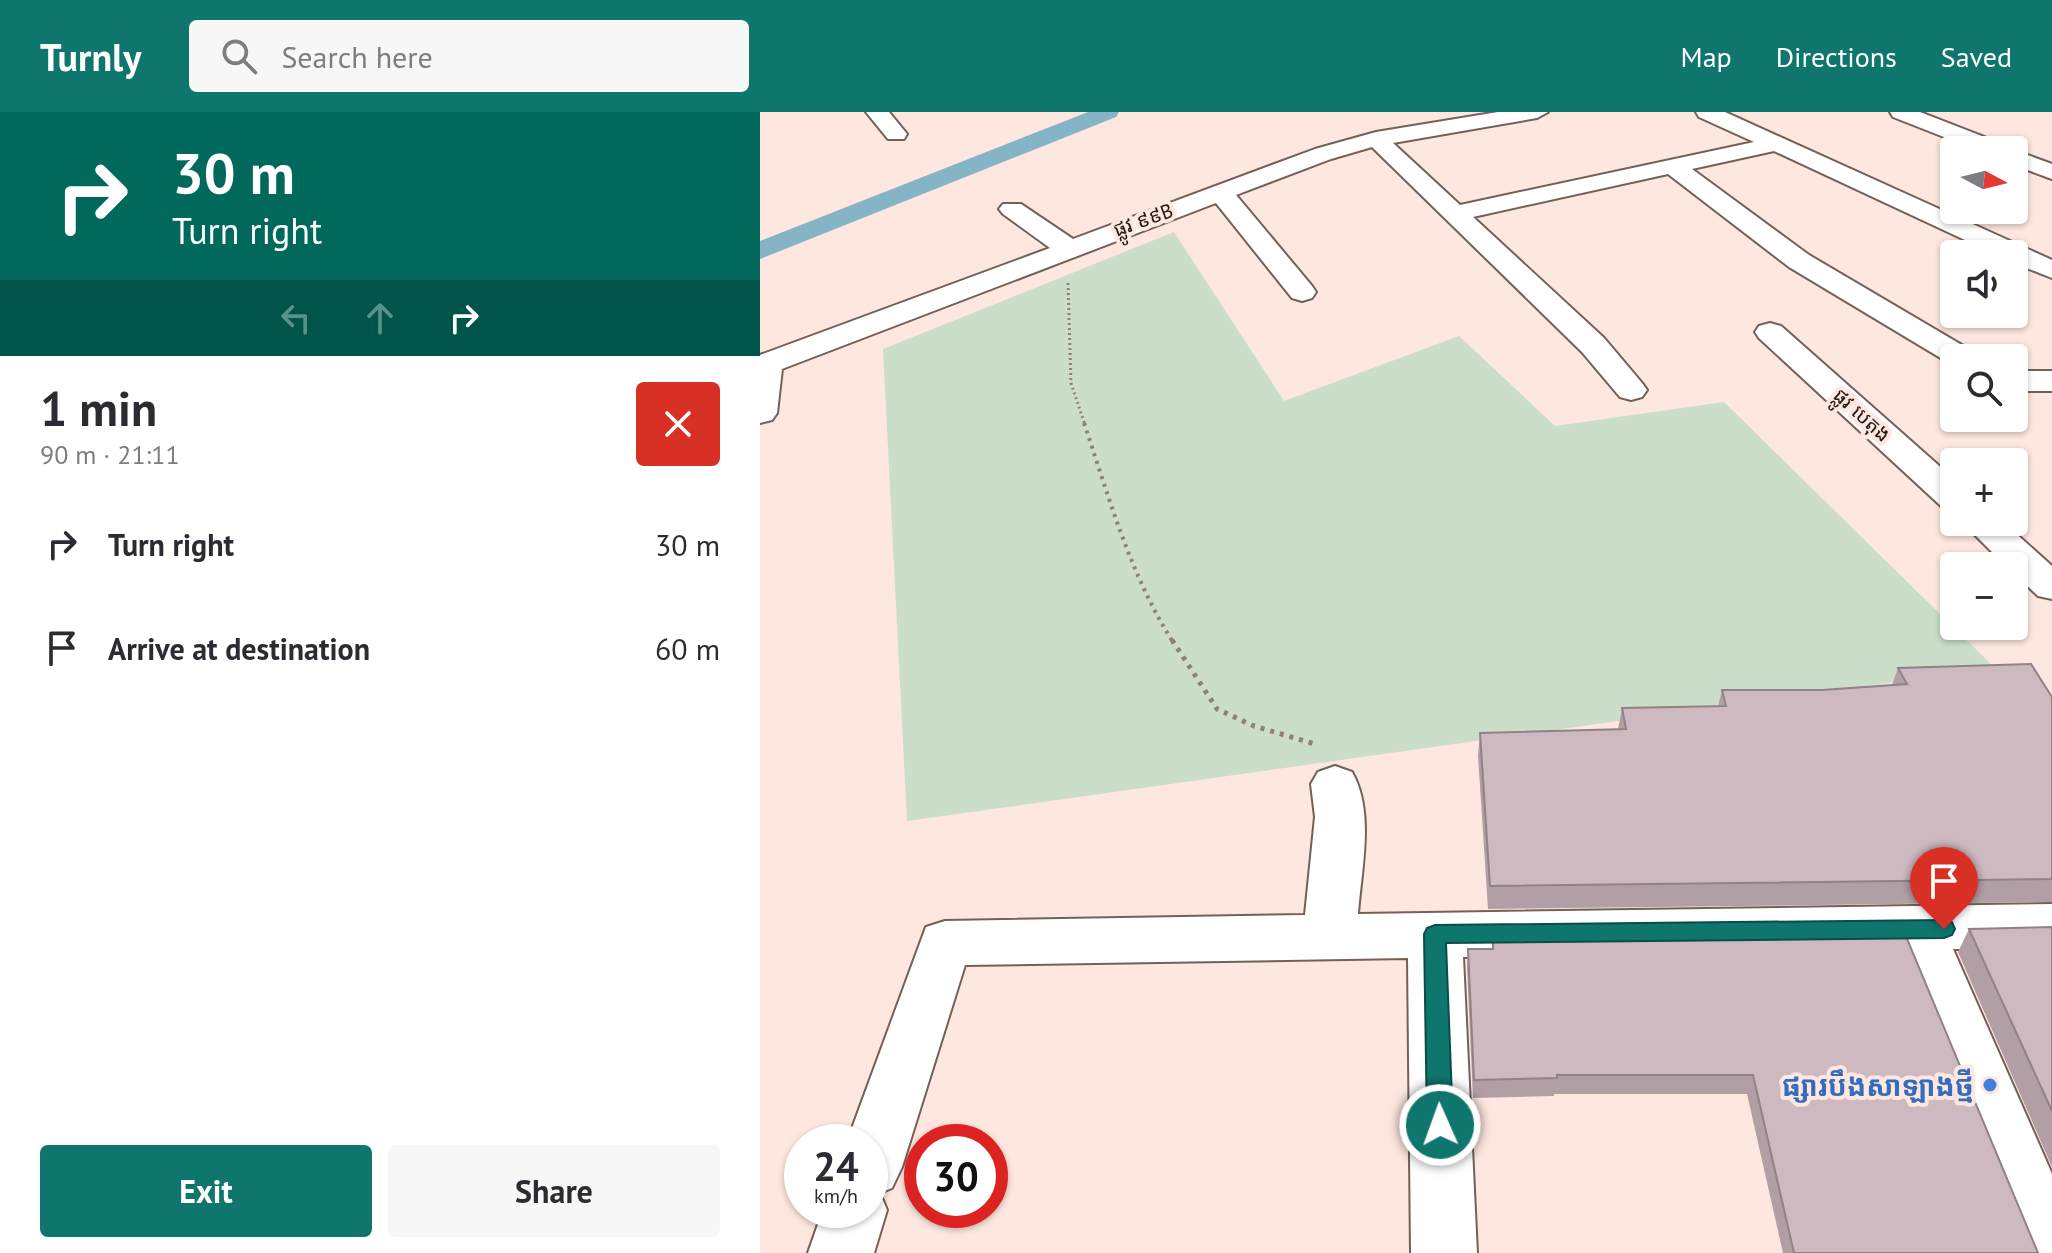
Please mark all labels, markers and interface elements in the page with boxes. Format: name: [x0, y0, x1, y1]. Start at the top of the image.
search box: [189, 20, 749, 92]
text: Turnly: [40, 32, 141, 81]
icon: search: [217, 34, 261, 78]
text: Search here: [281, 37, 433, 76]
text: Map: [1681, 38, 1732, 75]
text: Directions: [1776, 38, 1897, 75]
text: Saved: [1941, 38, 2012, 75]
north arrow: [1940, 136, 2028, 224]
map controls: [1940, 136, 2028, 640]
text: 30 m: [172, 137, 295, 209]
icon: right: [40, 144, 144, 248]
street label: ផ្លូវ ៩៩B: [1110, 197, 1178, 248]
text: Turn right: [172, 207, 322, 254]
button: sound: [1940, 240, 2028, 328]
icon: left: [274, 296, 318, 340]
icon: ahead: [358, 296, 402, 340]
icon: right: [442, 296, 486, 340]
button: search: [1940, 344, 2028, 432]
text: 1 min: [40, 377, 157, 439]
button: close: [636, 382, 720, 466]
street label: ផ្លូវ បេតុង: [1824, 382, 1896, 452]
text: 90 m · 21:11: [40, 438, 180, 471]
button: +: [1940, 448, 2028, 536]
icon: right: [40, 522, 84, 566]
text: Turn right: [108, 525, 234, 564]
text: 30 m: [655, 525, 720, 564]
button: −: [1940, 552, 2028, 640]
icon: arrive: [40, 626, 84, 670]
text: Arrive at destination: [108, 629, 370, 668]
text: 60 m: [655, 629, 720, 668]
pin: [1910, 847, 1978, 929]
icon: arrive: [1922, 859, 1966, 903]
place label: ផ្សារបឹងសាឡាងថ្មី: [1782, 1067, 1974, 1104]
marker: ផ្សារបឹងសាឡាងថ្មី: [1981, 1076, 1999, 1094]
position arrow: [1398, 1083, 1482, 1167]
speed limit sign: 30: [904, 1124, 1008, 1228]
text: 24: [813, 1140, 859, 1192]
button: Exit: [40, 1145, 372, 1237]
button: Share: [388, 1145, 720, 1237]
text: km/h: [814, 1183, 858, 1209]

